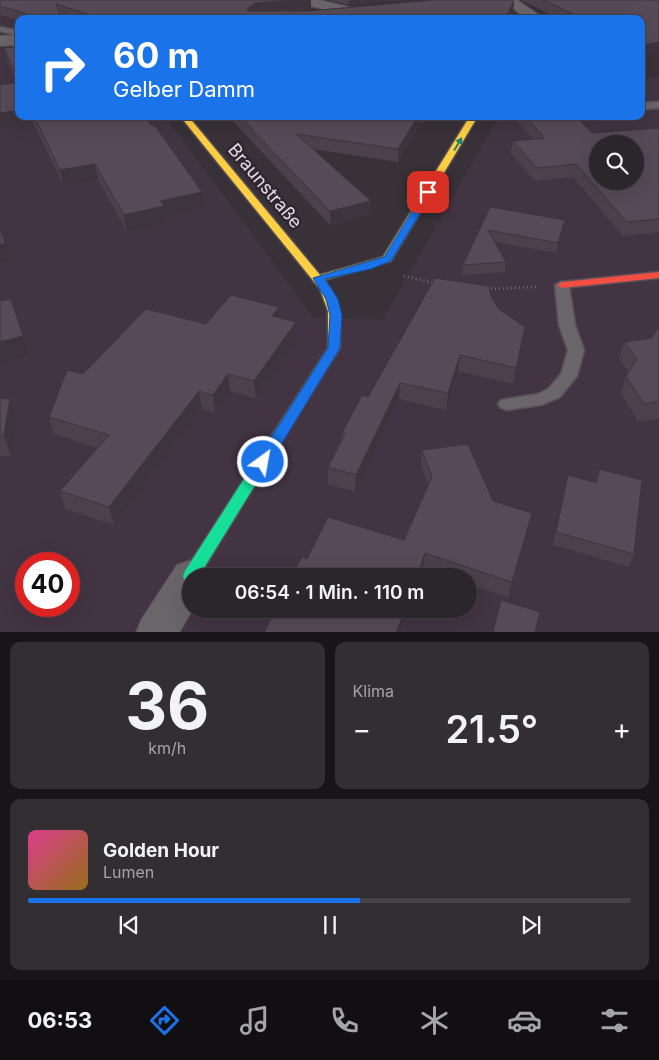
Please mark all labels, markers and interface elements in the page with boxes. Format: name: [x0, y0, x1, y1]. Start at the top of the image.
text: 60 m: [113, 34, 200, 76]
icon: right: [30, 35, 95, 100]
text: Gelber Damm: [113, 76, 255, 102]
map controls: [589, 135, 644, 190]
button: search: [589, 135, 644, 190]
one-way arrow: [453, 137, 462, 150]
street label: Braunstraße: [224, 139, 307, 232]
pin: [407, 171, 449, 213]
icon: arrive: [414, 178, 442, 206]
position arrow: [236, 435, 288, 487]
speed limit sign: 40: [15, 552, 80, 617]
text: 06:54 · 1 Min. · 110 m: [235, 581, 424, 604]
text: 36: [125, 666, 209, 745]
text: Klima: [353, 681, 394, 701]
text: 21.5°: [445, 706, 538, 752]
text: −: [353, 712, 371, 746]
text: +: [612, 712, 631, 746]
text: km/h: [148, 738, 186, 758]
text: Golden Hour: [103, 839, 219, 862]
text: Lumen: [103, 862, 154, 882]
icon: previous: [115, 911, 143, 939]
icon: pause: [316, 911, 344, 939]
icon: next: [517, 911, 545, 939]
icon: directions: [147, 1003, 182, 1038]
icon: music: [237, 1003, 272, 1038]
icon: phone: [327, 1003, 362, 1038]
icon: climate: [417, 1003, 452, 1038]
icon: car: [507, 1003, 542, 1038]
icon: filters: [597, 1003, 632, 1038]
text: 06:53: [27, 1007, 92, 1033]

